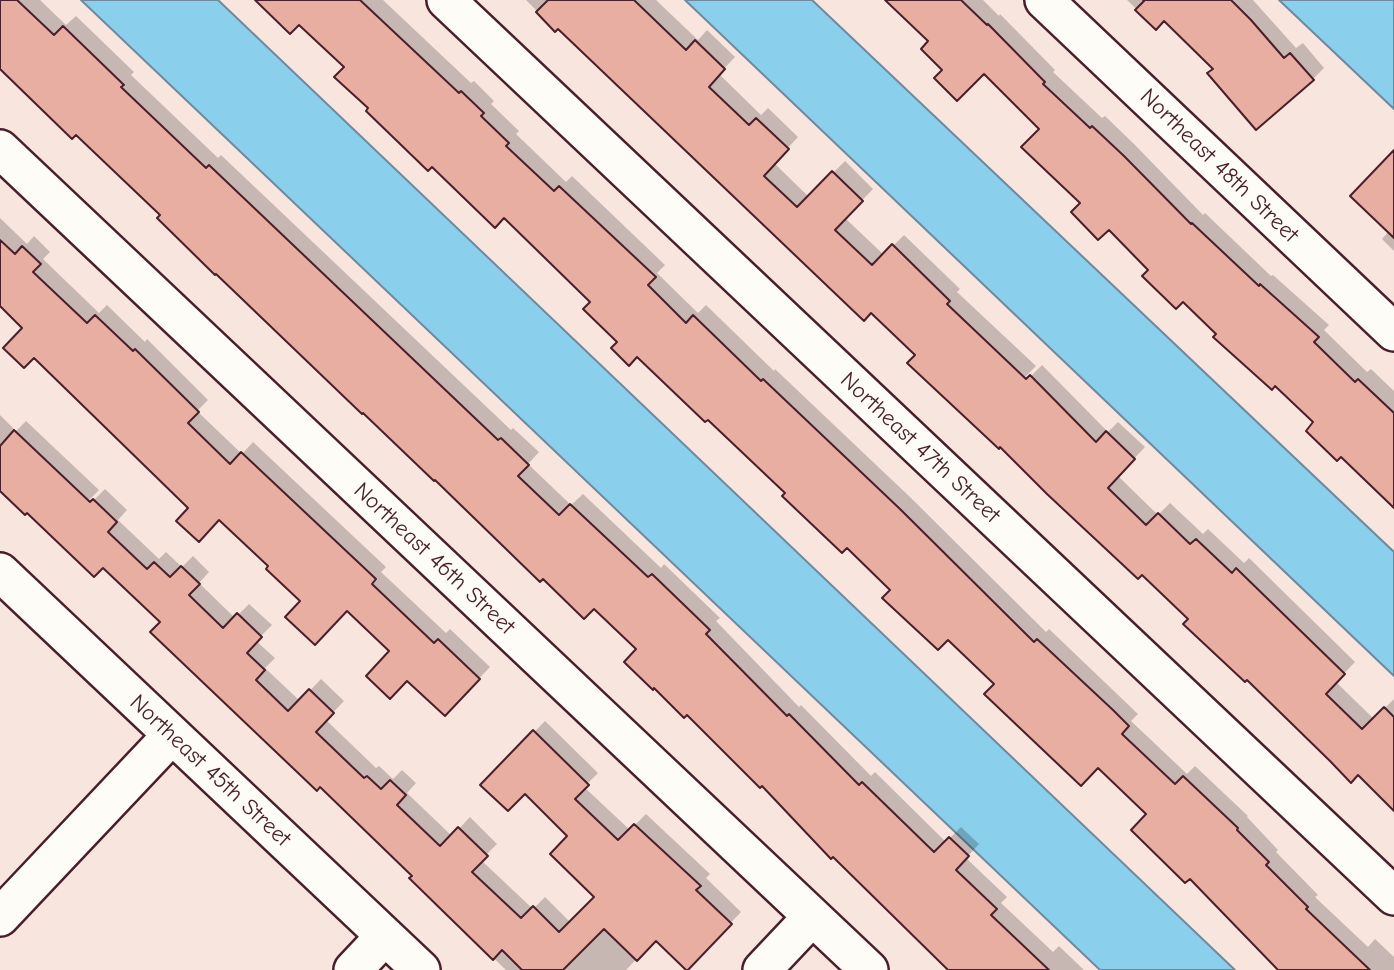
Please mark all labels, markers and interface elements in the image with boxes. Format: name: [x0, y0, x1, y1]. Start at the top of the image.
street label: Northeast 48th Street: [1134, 83, 1304, 249]
street label: Northeast 47th Street: [834, 367, 1006, 529]
street label: Northeast 46th Street: [348, 477, 520, 641]
street label: Northeast 45th Street: [124, 689, 296, 853]

